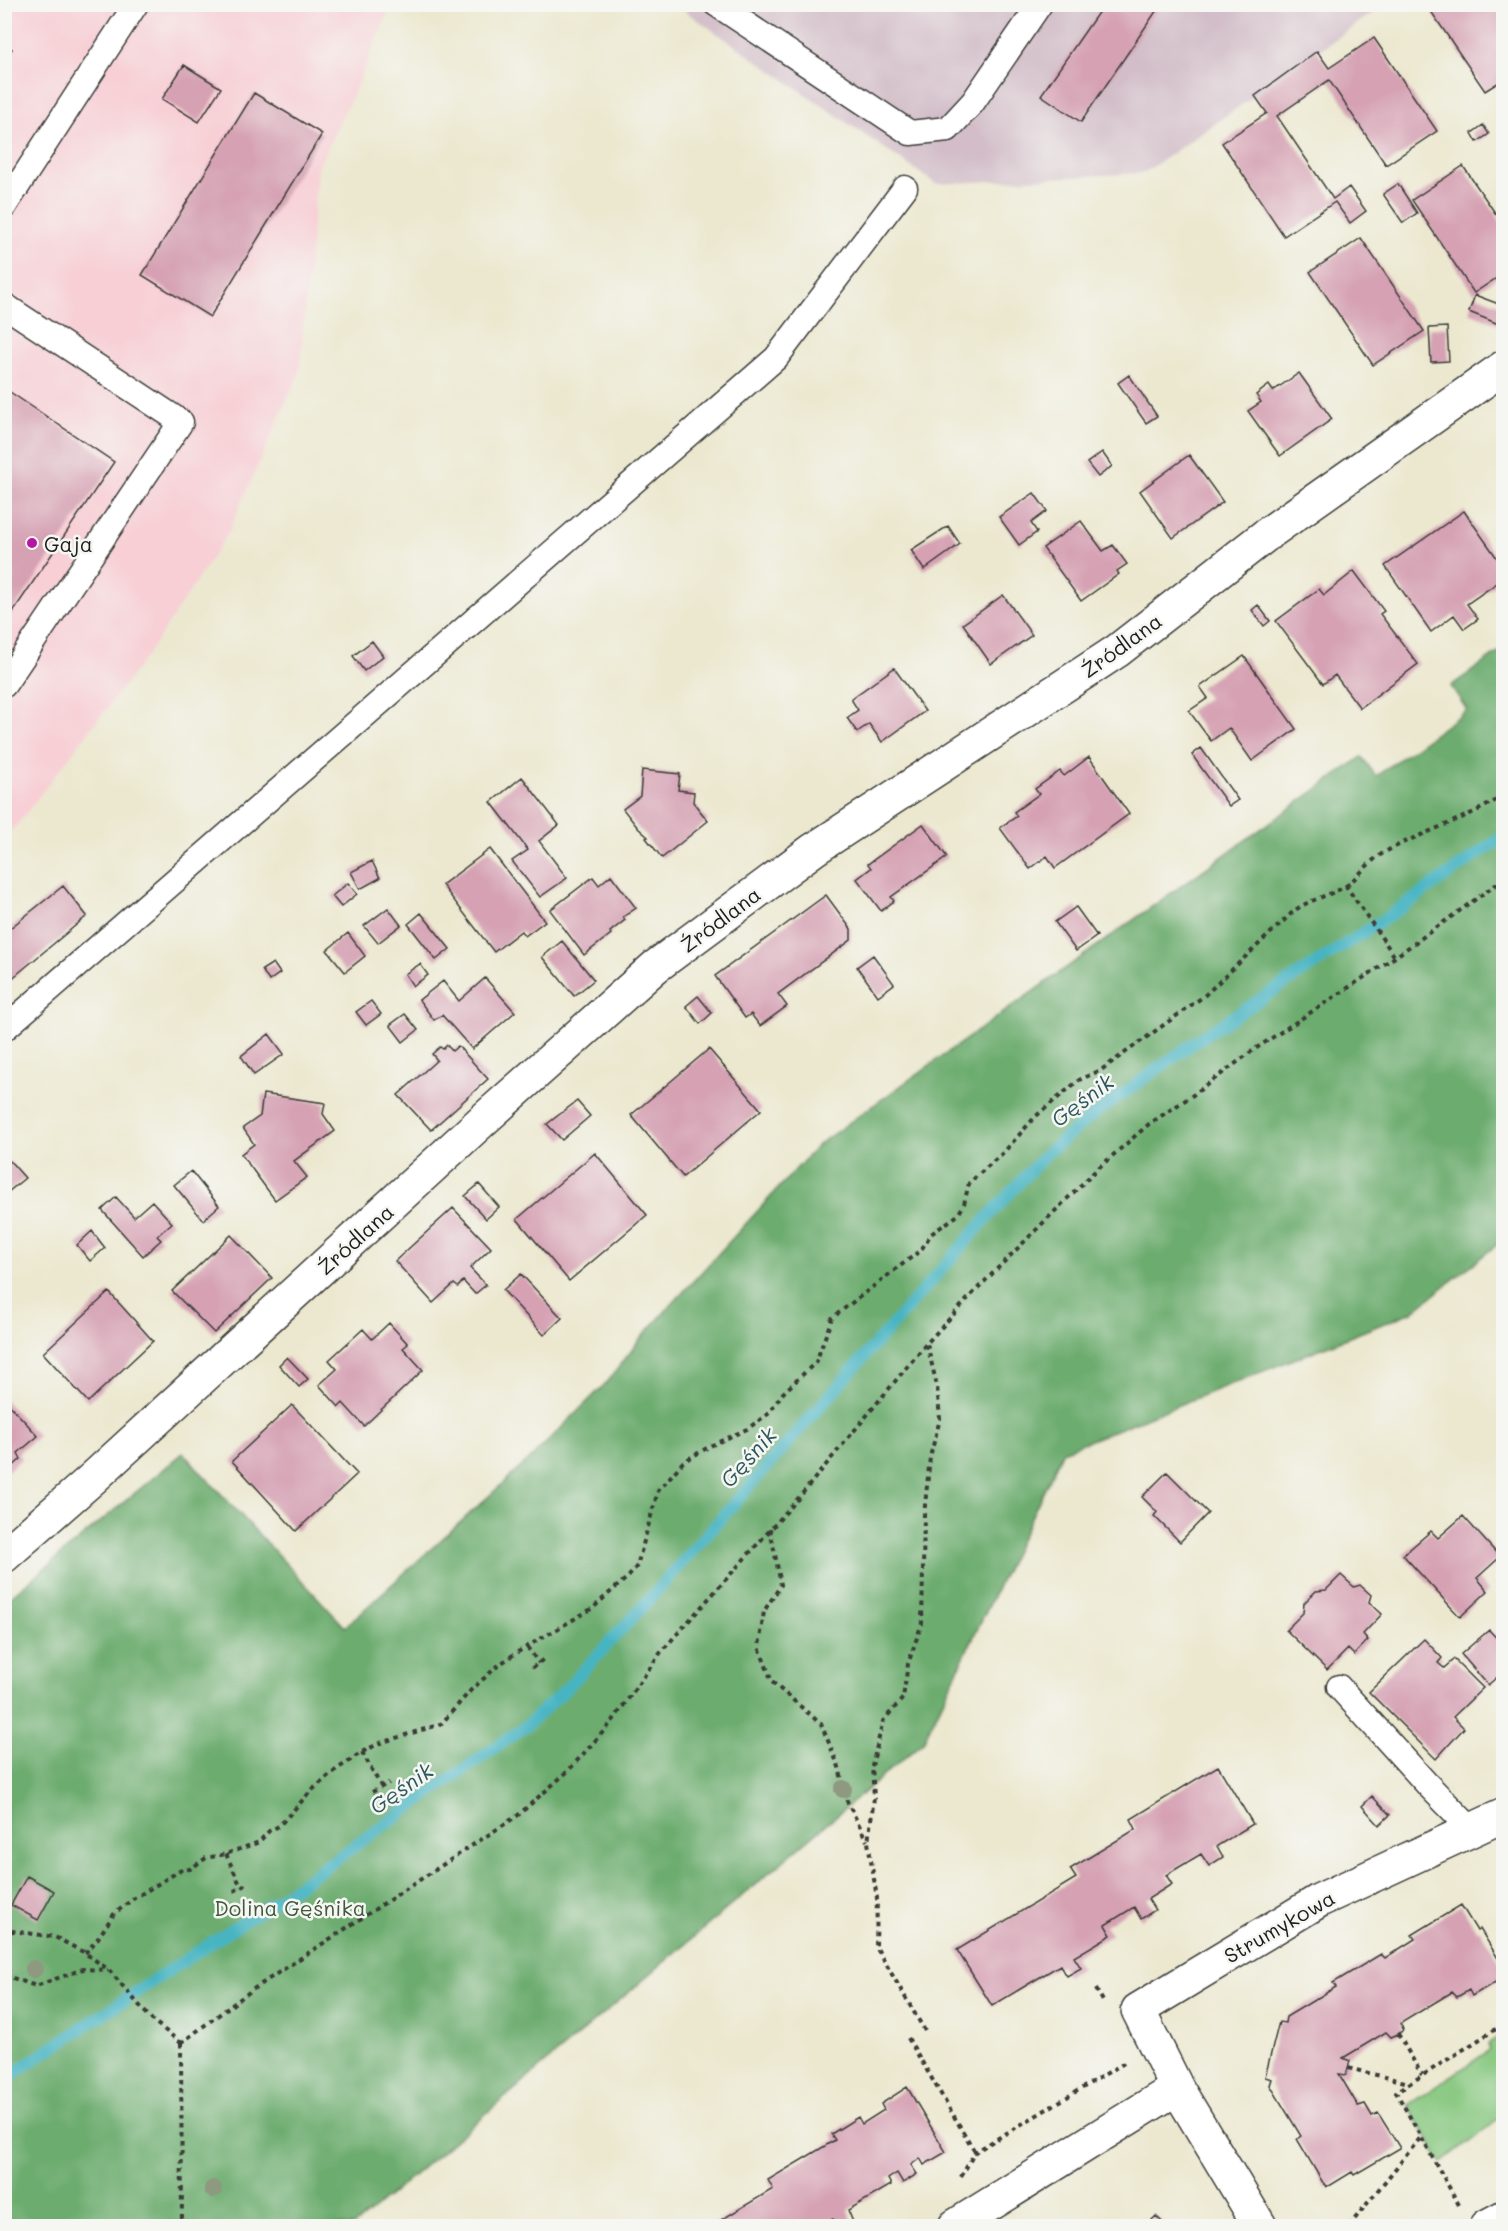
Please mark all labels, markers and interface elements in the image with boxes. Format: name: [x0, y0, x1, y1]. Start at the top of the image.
place label: Gaja: [44, 530, 93, 557]
marker: Gaja: [25, 536, 39, 550]
street label: Źródlana: [1075, 607, 1167, 683]
street label: Źródlana: [675, 880, 765, 958]
water label: Gęśnik: [1045, 1066, 1120, 1133]
street label: Źródlana: [311, 1198, 399, 1280]
water label: Gęśnik: [713, 1420, 784, 1493]
water label: Gęśnik: [363, 1755, 440, 1820]
street label: Strumykowa: [1219, 1883, 1339, 1969]
park label: Dolina Gęśnika: [214, 1894, 366, 1921]

